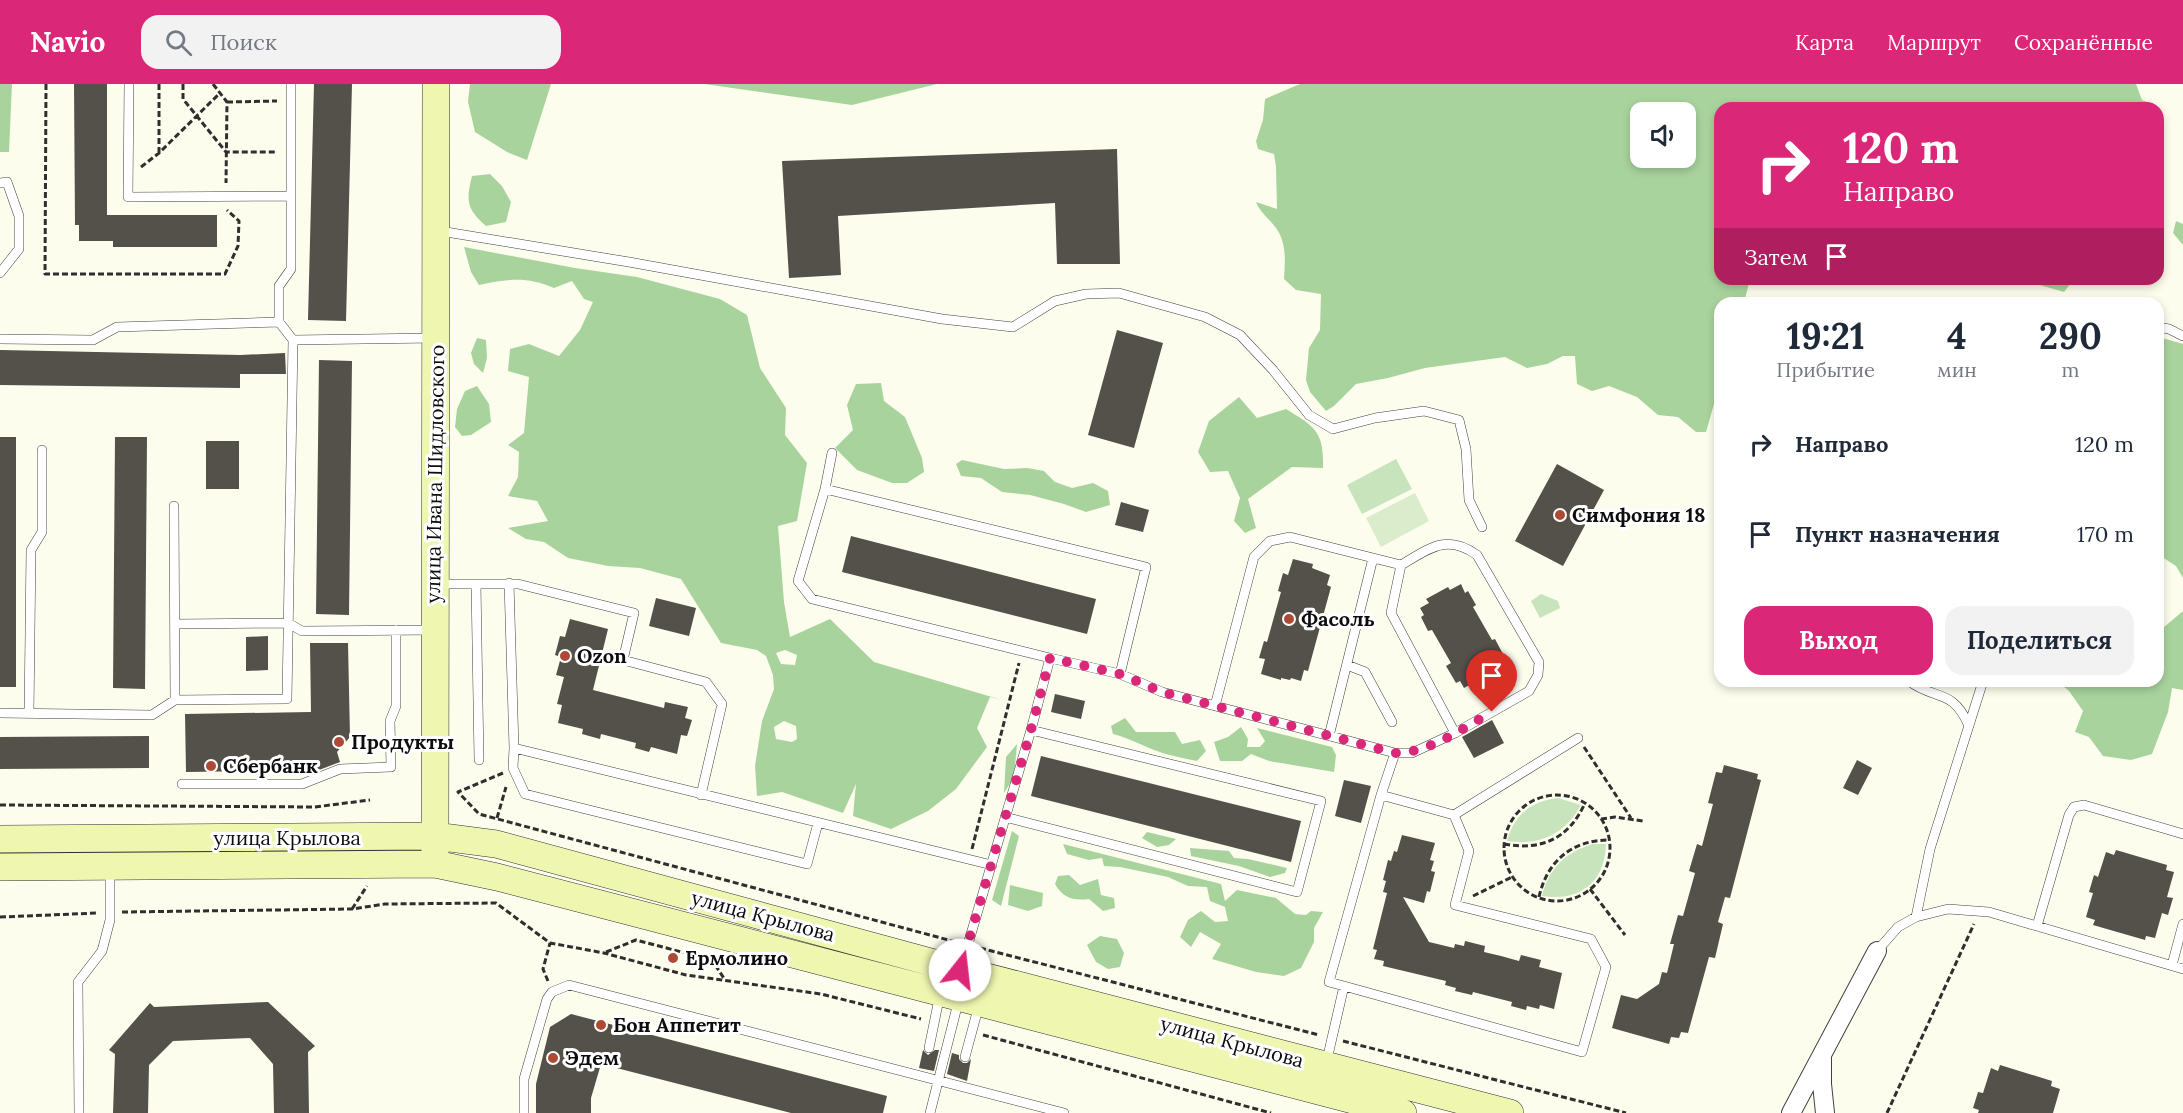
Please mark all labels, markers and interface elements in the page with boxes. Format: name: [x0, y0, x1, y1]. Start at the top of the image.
search box: [141, 15, 561, 69]
text: Navio: [30, 24, 105, 60]
icon: search: [162, 26, 195, 59]
text: Поиск: [210, 28, 277, 56]
text: Карта: [1795, 29, 1854, 56]
text: Маршрут: [1887, 29, 1981, 56]
text: Сохранённые: [2014, 29, 2153, 56]
map controls: [1630, 102, 1696, 168]
button: sound: [1630, 102, 1696, 168]
text: 120 m: [1843, 121, 1959, 175]
icon: right: [1744, 126, 1822, 204]
text: Направо: [1843, 174, 1954, 208]
icon: arrive: [1820, 240, 1853, 273]
text: Затем: [1744, 243, 1808, 271]
text: 19:21: [1786, 313, 1865, 359]
text: 4: [1947, 313, 1967, 359]
text: 290: [2039, 313, 2102, 359]
street label: улица Ивана Шидловского: [420, 344, 449, 604]
text: Прибытие: [1776, 357, 1875, 382]
text: мин: [1937, 357, 1977, 382]
text: m: [2061, 357, 2079, 382]
icon: right: [1744, 428, 1777, 461]
text: Направо: [1795, 430, 1889, 458]
text: 120 m: [2075, 430, 2134, 458]
place label: Симфония 18: [1572, 502, 1705, 527]
marker: Симфония 18: [1553, 508, 1567, 522]
icon: arrive: [1744, 518, 1777, 551]
text: Пункт назначения: [1795, 520, 2000, 548]
text: 170 m: [2077, 520, 2134, 548]
place label: Фасоль: [1301, 606, 1375, 631]
button: Выход: [1744, 606, 1933, 675]
button: Поделиться: [1945, 606, 2134, 675]
marker: Фасоль: [1282, 612, 1296, 626]
place label: Ozon: [577, 643, 627, 668]
marker: Ozon: [558, 649, 572, 663]
pin: [1466, 650, 1517, 712]
icon: arrive: [1475, 659, 1508, 692]
place label: Продукты: [351, 729, 454, 754]
marker: Продукты: [332, 735, 346, 749]
place label: Сбербанк: [223, 753, 318, 778]
marker: Сбербанк: [204, 759, 218, 773]
street label: улица Крылова: [213, 825, 361, 850]
street label: улица Крылова: [689, 884, 838, 947]
position arrow: [928, 938, 992, 1002]
place label: Ермолино: [685, 945, 788, 970]
marker: Ермолино: [666, 951, 680, 965]
street label: улица Крылова: [1158, 1010, 1307, 1073]
place label: Бон Аппетит: [613, 1012, 741, 1037]
marker: Бон Аппетит: [594, 1018, 608, 1032]
place label: Эдем: [565, 1045, 619, 1070]
marker: Эдем: [546, 1051, 560, 1065]

